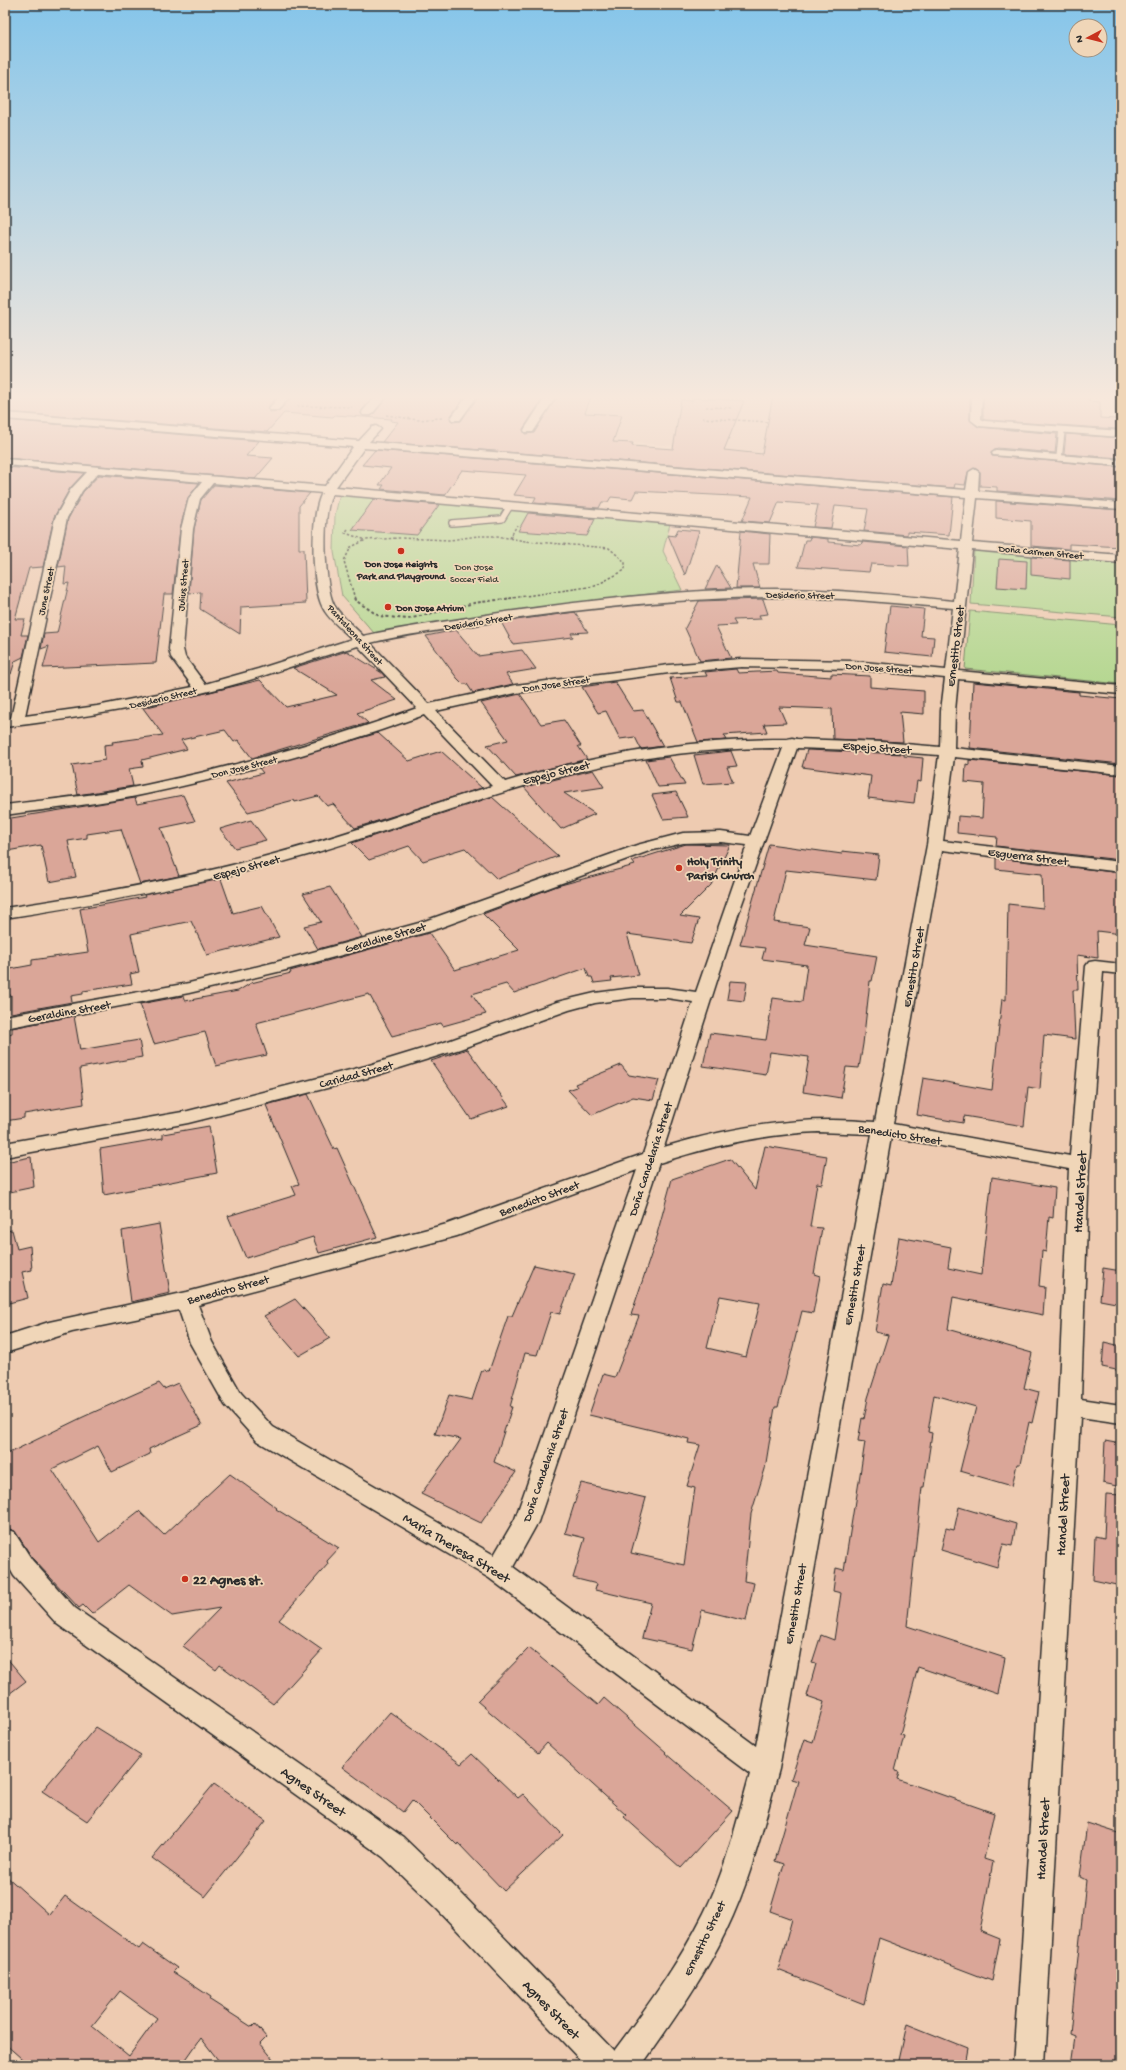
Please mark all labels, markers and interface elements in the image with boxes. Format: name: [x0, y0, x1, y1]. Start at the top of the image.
north arrow: [1068, 18, 1108, 58]
text: N: [1074, 35, 1086, 43]
street label: Doña Carmen Street: [997, 543, 1085, 563]
marker: Don Jose Heights Park and Playground: [396, 546, 406, 556]
street label: Julius Street: [176, 558, 192, 611]
place label: Don Jose Heights Park and Playground: [356, 559, 446, 583]
park label: Don Jose Soccer Field: [450, 562, 499, 586]
street label: June Street: [36, 565, 58, 617]
street label: Desiderio Street: [765, 589, 835, 603]
street label: Pantaleona Street: [324, 602, 385, 669]
marker: Don Jose Atrium: [383, 602, 393, 612]
place label: Don Jose Atrium: [395, 603, 465, 615]
street label: Ernestito Street: [945, 604, 969, 688]
street label: Desiderio Street: [443, 612, 514, 634]
street label: Don Jose Street: [844, 661, 914, 677]
street label: Don Jose Street: [521, 674, 591, 696]
street label: Desiderio Street: [128, 685, 199, 713]
street label: Espejo Street: [842, 740, 913, 758]
street label: Don Jose Street: [209, 754, 279, 782]
street label: Espejo Street: [522, 759, 593, 789]
street label: Esguerra Street: [987, 846, 1070, 870]
street label: Espejo Street: [212, 853, 282, 885]
place label: Holy Trinity Parish Church: [686, 856, 755, 884]
marker: Holy Trinity Parish Church: [674, 863, 684, 873]
street label: Geraldine Street: [343, 920, 429, 957]
street label: Ernestito Street: [901, 925, 929, 1009]
street label: Geraldine Street: [27, 999, 113, 1027]
street label: Caridad Street: [318, 1059, 396, 1092]
street label: Doña Candelaria Street: [627, 1100, 677, 1219]
street label: Benedicto Street: [856, 1122, 943, 1150]
street label: Handel Street: [1071, 1150, 1092, 1233]
street label: Benedicto Street: [497, 1179, 583, 1221]
street label: Ernestito Street: [842, 1243, 870, 1327]
street label: Benedicto Street: [185, 1273, 272, 1309]
street label: Doña Candelaria Street: [521, 1406, 573, 1525]
street label: Handel Street: [1054, 1473, 1075, 1556]
street label: Maria Theresa Street: [399, 1510, 514, 1589]
street label: Ernestito Street: [783, 1562, 811, 1646]
place label: 22 Agnes st.: [193, 1573, 264, 1590]
marker: 22 Agnes st.: [180, 1574, 190, 1584]
street label: Agnes Street: [277, 1764, 350, 1823]
street label: Handel Street: [1034, 1797, 1055, 1880]
street label: Ernestito Street: [682, 1898, 730, 1979]
street label: Agnes Street: [518, 1978, 584, 2045]

